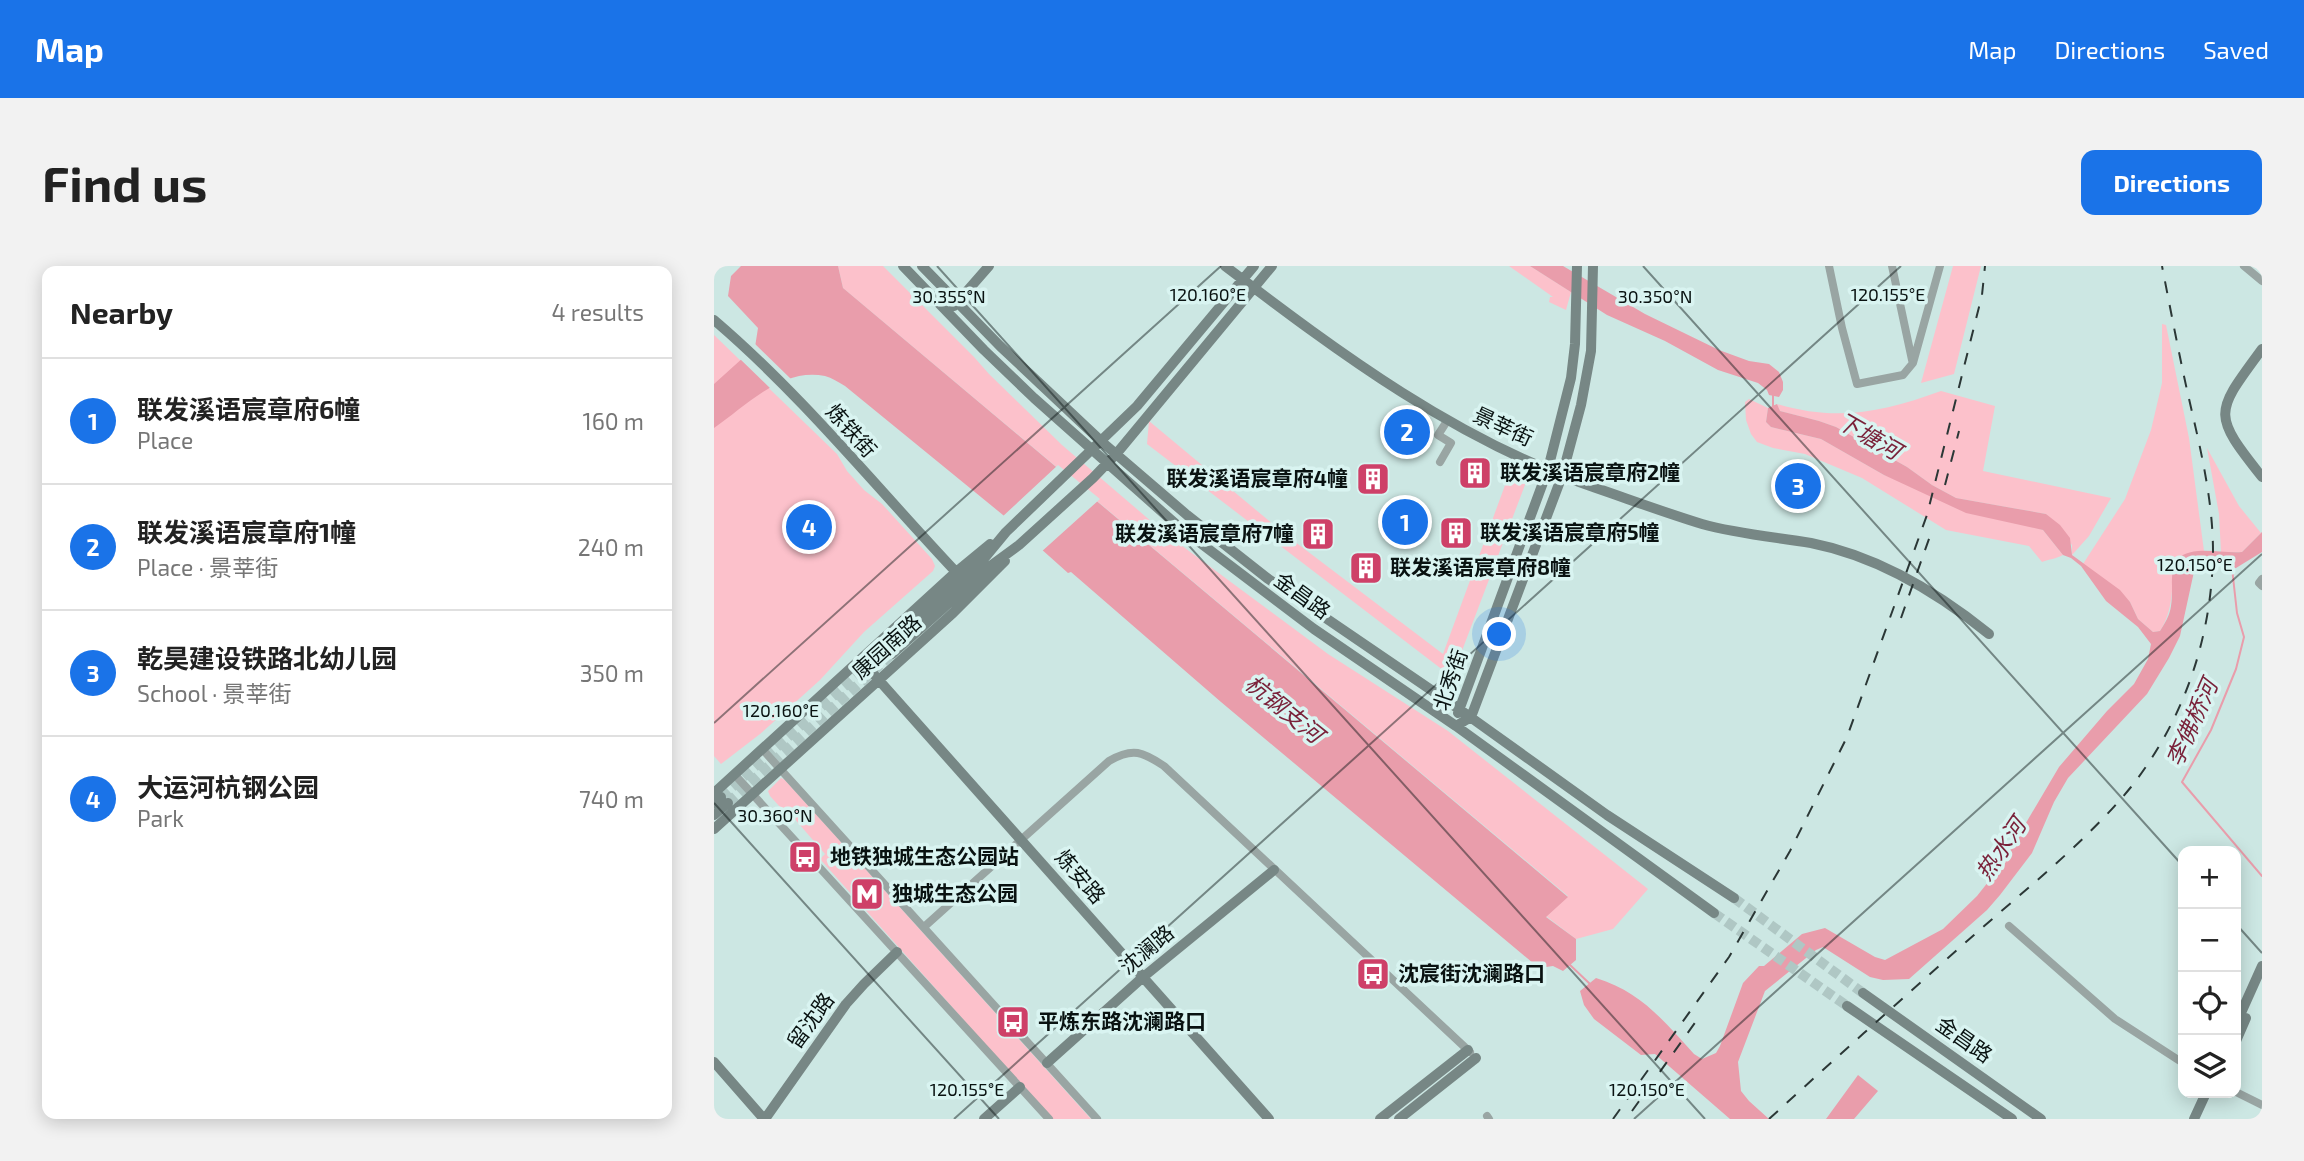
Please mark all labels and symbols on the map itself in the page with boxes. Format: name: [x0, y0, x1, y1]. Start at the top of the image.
text: 120.160°E: [1170, 283, 1246, 305]
text: 120.155°E: [1851, 283, 1925, 305]
text: 30.355°N: [912, 285, 986, 307]
text: 30.350°N: [1618, 285, 1692, 307]
street label: 炼铁街: [822, 398, 882, 462]
street label: 景莘街: [1470, 401, 1537, 450]
pin: 2: [1384, 406, 1430, 458]
water label: 下塘河: [1833, 406, 1910, 467]
building icon: 联发溪语宸章府2幢: [1456, 454, 1494, 492]
place label: 联发溪语宸章府2幢: [1500, 459, 1680, 484]
building icon: 联发溪语宸章府4幢: [1354, 460, 1392, 498]
pin: 3: [1775, 460, 1821, 512]
place label: 联发溪语宸章府4幢: [1167, 465, 1348, 490]
pin: 1: [1382, 496, 1428, 548]
pin: 4: [786, 501, 832, 553]
building icon: 联发溪语宸章府5幢: [1437, 514, 1475, 552]
building icon: 联发溪语宸章府7幢: [1299, 515, 1337, 553]
place label: 联发溪语宸章府5幢: [1480, 519, 1660, 544]
place label: 联发溪语宸章府7幢: [1115, 520, 1294, 545]
building icon: 联发溪语宸章府8幢: [1347, 549, 1385, 587]
text: 120.150°E: [2157, 553, 2233, 575]
place label: 联发溪语宸章府8幢: [1390, 554, 1571, 579]
street label: 金昌路: [1270, 566, 1336, 623]
street label: 康园南路: [846, 608, 926, 683]
your location: [1482, 617, 1516, 651]
street label: 北秀街: [1428, 646, 1472, 713]
water label: 杭钢支河: [1240, 668, 1332, 751]
water label: 李佛桥河: [2160, 671, 2224, 770]
text: 120.160°E: [743, 699, 819, 721]
text: 30.360°N: [737, 804, 813, 826]
water label: 热水河: [1969, 809, 2033, 885]
bus stop icon: 地铁独城生态公园站: [786, 838, 824, 876]
place label: 地铁独城生态公园站: [830, 843, 1019, 868]
street label: 炼安路: [1051, 844, 1111, 908]
metro station icon: 独城生态公园: [848, 875, 886, 913]
place label: 独城生态公园: [892, 880, 1018, 905]
street label: 沈澜路: [1114, 919, 1178, 979]
bus stop icon: 沈宸街沈澜路口: [1354, 955, 1392, 993]
place label: 沈宸街沈澜路口: [1398, 960, 1545, 985]
street label: 留沈路: [781, 987, 838, 1053]
bus stop icon: 平炼东路沈澜路口: [994, 1003, 1032, 1041]
place label: 平炼东路沈澜路口: [1038, 1008, 1206, 1033]
street label: 金昌路: [1932, 1010, 1998, 1067]
text: 120.155°E: [930, 1078, 1004, 1100]
text: 120.150°E: [1609, 1078, 1685, 1100]

